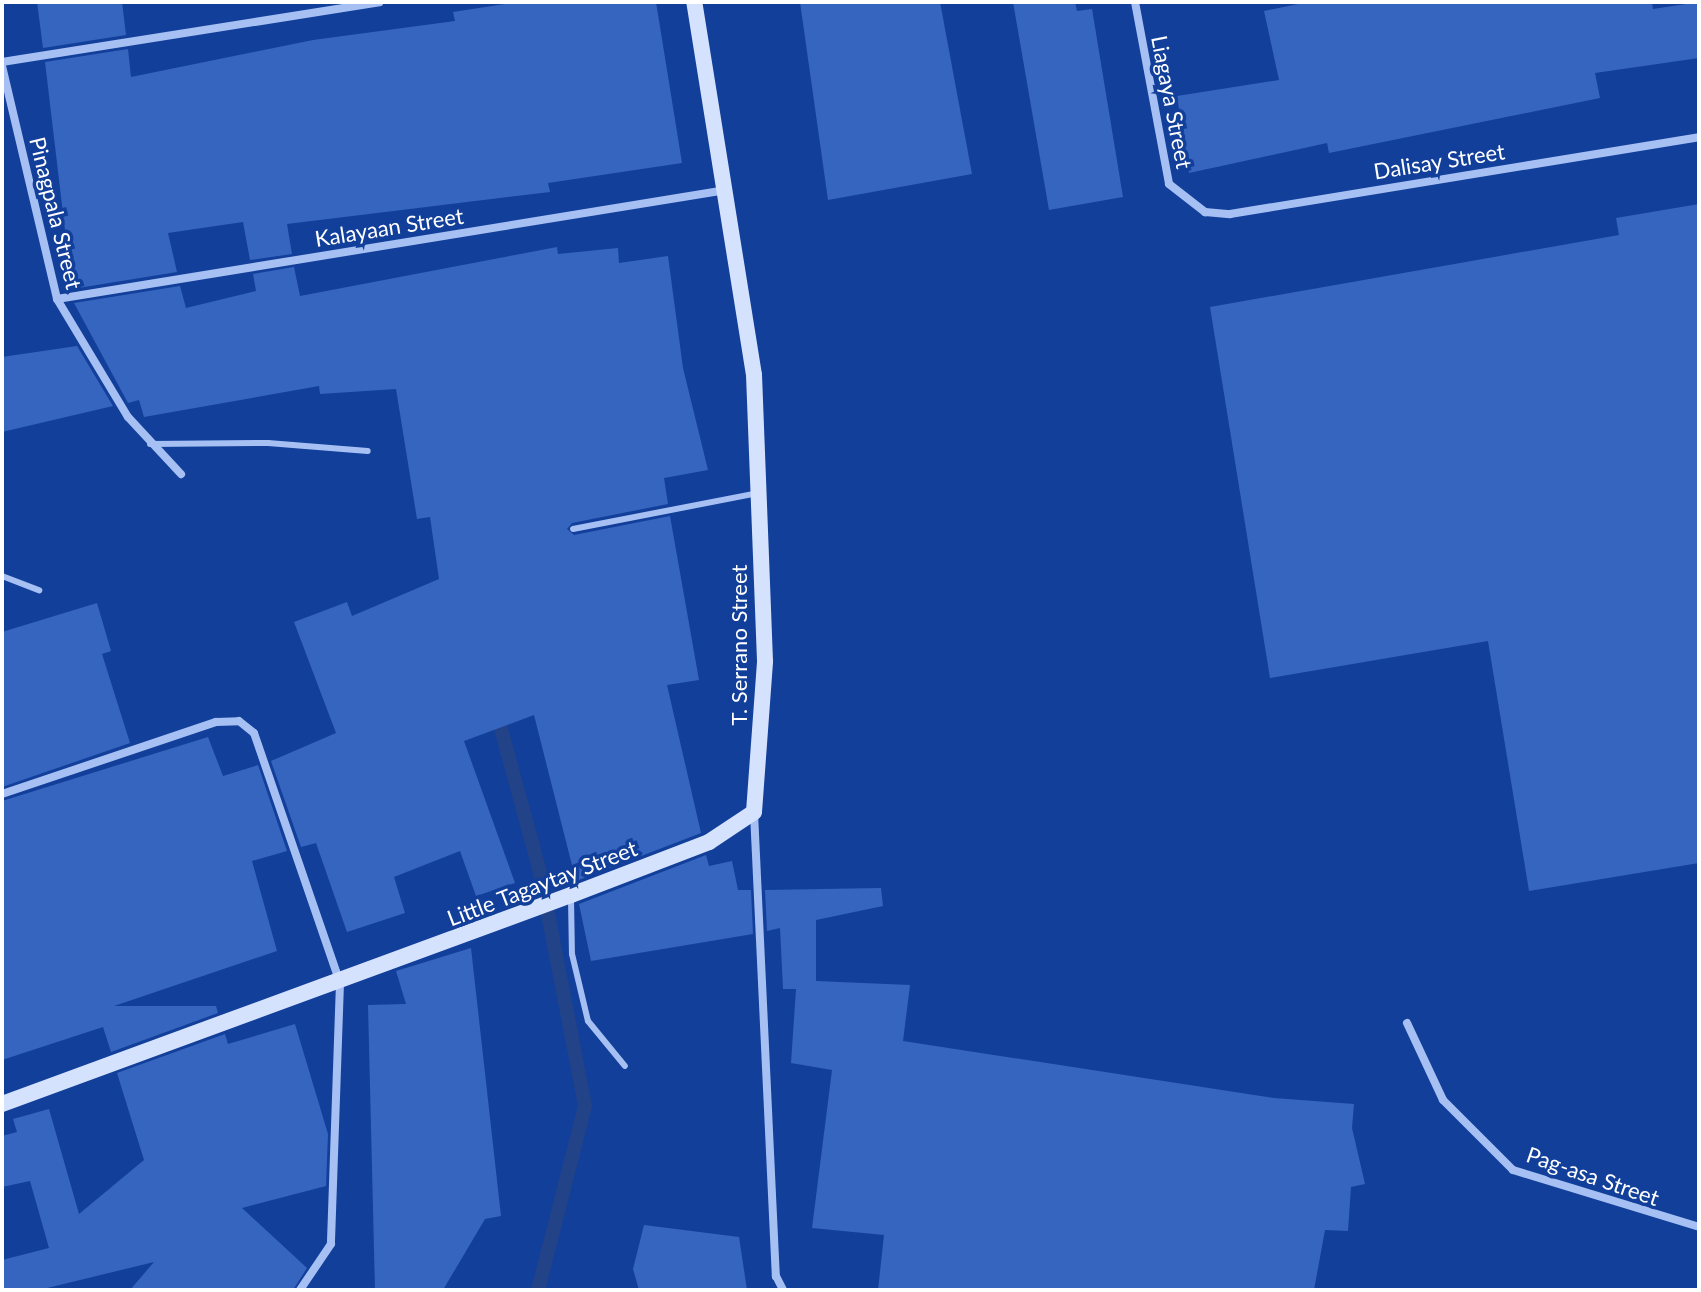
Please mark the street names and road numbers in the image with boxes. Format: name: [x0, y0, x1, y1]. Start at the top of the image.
street label: Liagaya Street: [1146, 33, 1198, 171]
street label: Pinagpala Street: [24, 134, 88, 292]
street label: Dalisay Street: [1371, 138, 1507, 184]
street label: Kalayaan Street: [313, 202, 465, 252]
street label: T. Serrano Street: [726, 565, 752, 725]
street label: Little Tagaytay Street: [443, 834, 641, 932]
street label: Pag-asa Street: [1523, 1141, 1663, 1211]

